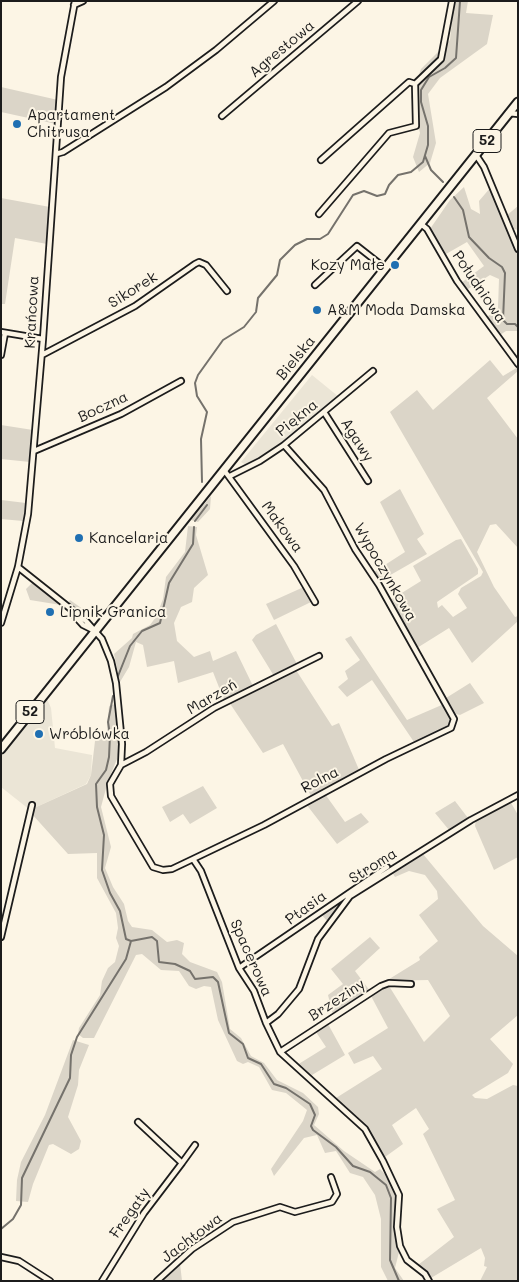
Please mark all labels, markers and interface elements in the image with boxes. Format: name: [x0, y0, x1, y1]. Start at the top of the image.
street label: Agrestowa: [246, 17, 318, 81]
place label: Apartament Chitrusa: [27, 106, 116, 141]
marker: Apartament Chitrusa: [11, 118, 23, 130]
road number: 52: [473, 130, 501, 152]
street label: Południowa: [448, 247, 510, 327]
place label: Kozy Małe: [311, 256, 385, 274]
marker: Kozy Małe: [389, 259, 401, 271]
street label: Sikorek: [105, 268, 161, 312]
street label: Krańcowa: [21, 275, 43, 349]
place label: A&M Moda Damska: [327, 301, 466, 319]
marker: A&M Moda Damska: [311, 304, 323, 316]
street label: Bielska: [273, 332, 319, 384]
street label: Boczna: [75, 388, 131, 426]
street label: Piękna: [272, 396, 322, 440]
street label: Agawy: [337, 415, 377, 465]
street label: Makowa: [257, 498, 307, 556]
street label: Wypoczynkowa: [350, 520, 420, 624]
place label: Kancelaria: [89, 529, 168, 547]
marker: Kancelaria: [73, 532, 85, 544]
place label: Lipnik Granica: [60, 603, 166, 621]
marker: Lipnik Granica: [44, 606, 56, 618]
street label: Marzeń: [184, 676, 240, 718]
road number: 52: [16, 700, 44, 724]
place label: Wróblówka: [49, 725, 130, 743]
marker: Wróblówka: [33, 728, 45, 740]
street label: Rolna: [298, 763, 342, 797]
street label: Stroma: [346, 844, 400, 888]
street label: Ptasia: [282, 887, 330, 929]
street label: Spacerowa: [226, 917, 276, 999]
street label: Brzeziny: [305, 975, 369, 1025]
street label: Fregaty: [106, 1184, 154, 1242]
street label: Jachtowa: [158, 1209, 226, 1267]

